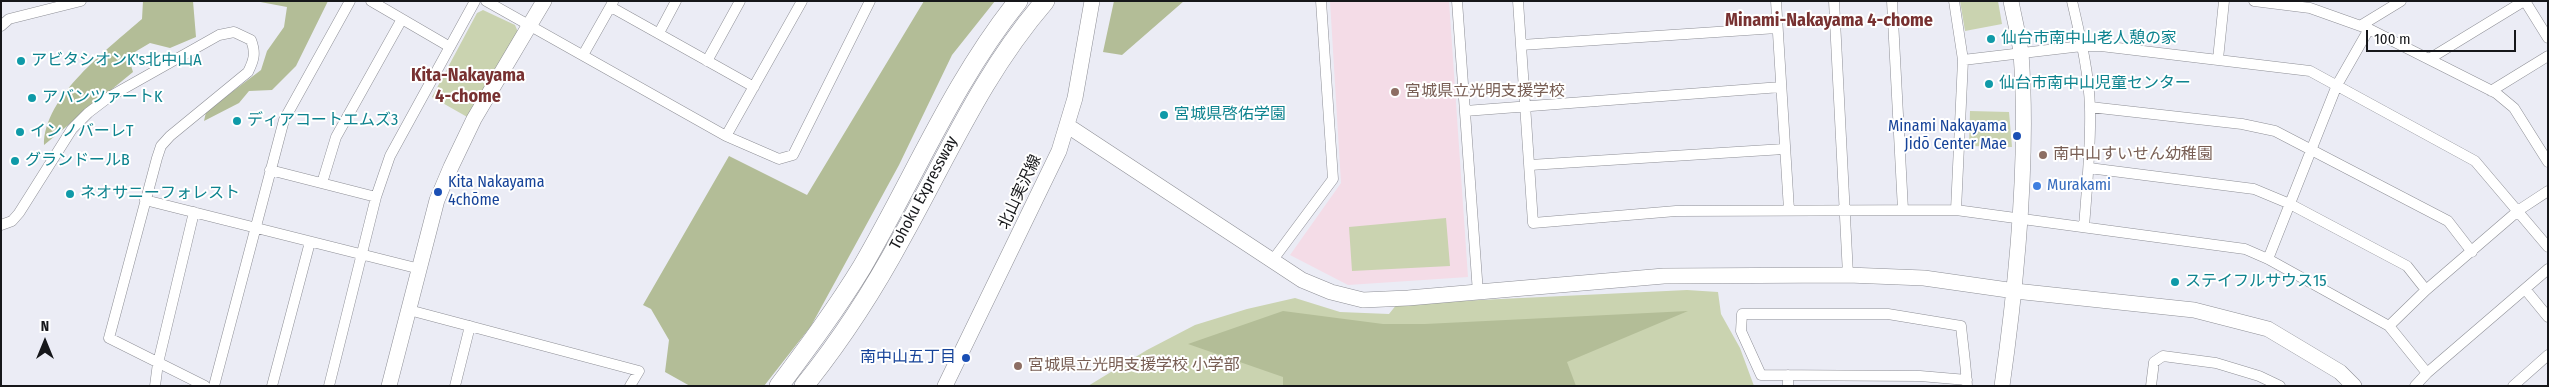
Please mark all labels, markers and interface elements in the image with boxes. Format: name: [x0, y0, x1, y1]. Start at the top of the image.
district label: Minami-Nakayama 4-chome: [1725, 10, 1933, 32]
scale bar: [2369, 20, 2519, 52]
place label: 仙台市南中山老人憩の家: [2001, 29, 2177, 49]
text: 100 m: [2374, 30, 2411, 48]
marker: 仙台市南中山老人憩の家: [1985, 33, 1997, 45]
place label: アビタシオンK's北中山A: [31, 51, 202, 71]
marker: アビタシオンK's北中山A: [15, 55, 27, 67]
district label: Kita-Nakayama 4-chome: [411, 65, 525, 108]
place label: 仙台市南中山児童センター: [1999, 74, 2191, 94]
marker: 仙台市南中山児童センター: [1983, 78, 1995, 90]
place label: 宮城県立光明支援学校: [1405, 82, 1565, 102]
marker: 宮城県立光明支援学校: [1389, 86, 1401, 98]
place label: アバンツァートK: [42, 88, 162, 108]
marker: アバンツァートK: [26, 92, 38, 104]
place label: 宮城県啓佑学園: [1174, 105, 1286, 125]
marker: 宮城県啓佑学園: [1158, 109, 1170, 121]
place label: ディアコートエムズ3: [247, 111, 398, 131]
marker: ディアコートエムズ3: [231, 115, 243, 127]
place label: Minami Nakayama Jidō Center Mae: [1888, 117, 2007, 155]
place label: インノバーレT: [30, 122, 133, 142]
marker: インノバーレT: [14, 126, 26, 138]
marker: Minami Nakayama Jidō Center Mae: [2011, 130, 2023, 142]
street label: Tohoku Expressway: [886, 133, 962, 253]
place label: 南中山すいせん幼稚園: [2053, 145, 2213, 165]
marker: 南中山すいせん幼稚園: [2037, 149, 2049, 161]
place label: グランドールB: [25, 151, 130, 171]
street label: 北山実沢線: [994, 152, 1046, 232]
marker: グランドールB: [9, 155, 21, 167]
place label: Kita Nakayama 4chōme: [448, 173, 544, 211]
place label: Murakami: [2047, 176, 2111, 196]
marker: Murakami: [2031, 180, 2043, 192]
place label: ネオサニーフォレスト: [80, 184, 240, 204]
marker: Kita Nakayama 4chōme: [432, 186, 444, 198]
marker: ネオサニーフォレスト: [64, 188, 76, 200]
place label: ステイフルサウス15: [2185, 272, 2327, 292]
marker: ステイフルサウス15: [2169, 276, 2181, 288]
north arrow: [20, 317, 70, 367]
text: N: [41, 318, 49, 335]
place label: 南中山五丁目: [860, 348, 956, 368]
marker: 南中山五丁目: [960, 352, 972, 364]
place label: 宮城県立光明支援学校 小学部: [1028, 356, 1240, 376]
marker: 宮城県立光明支援学校 小学部: [1012, 360, 1024, 372]

